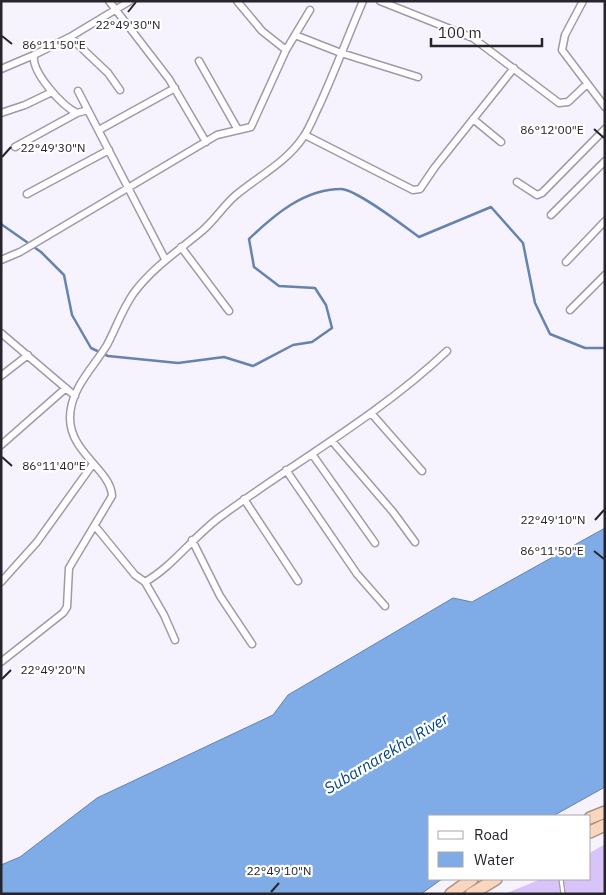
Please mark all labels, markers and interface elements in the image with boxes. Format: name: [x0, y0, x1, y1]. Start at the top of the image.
scale bar: [431, 15, 542, 47]
text: 22°49'30"N: [95, 17, 161, 32]
text: 100 m: [438, 23, 482, 42]
text: 86°11'50"E: [22, 37, 86, 52]
text: 86°12'00"E: [520, 122, 584, 137]
text: 22°49'30"N: [20, 140, 86, 155]
text: 86°11'40"E: [22, 458, 86, 473]
text: 22°49'10"N: [520, 512, 586, 527]
text: 86°11'50"E: [520, 543, 584, 558]
text: 22°49'20"N: [20, 662, 86, 677]
water label: Subarnarekha River: [320, 707, 453, 798]
legend: [428, 815, 591, 880]
text: Road: [474, 825, 509, 844]
text: Water: [474, 850, 515, 869]
text: 22°49'10"N: [246, 863, 312, 878]

